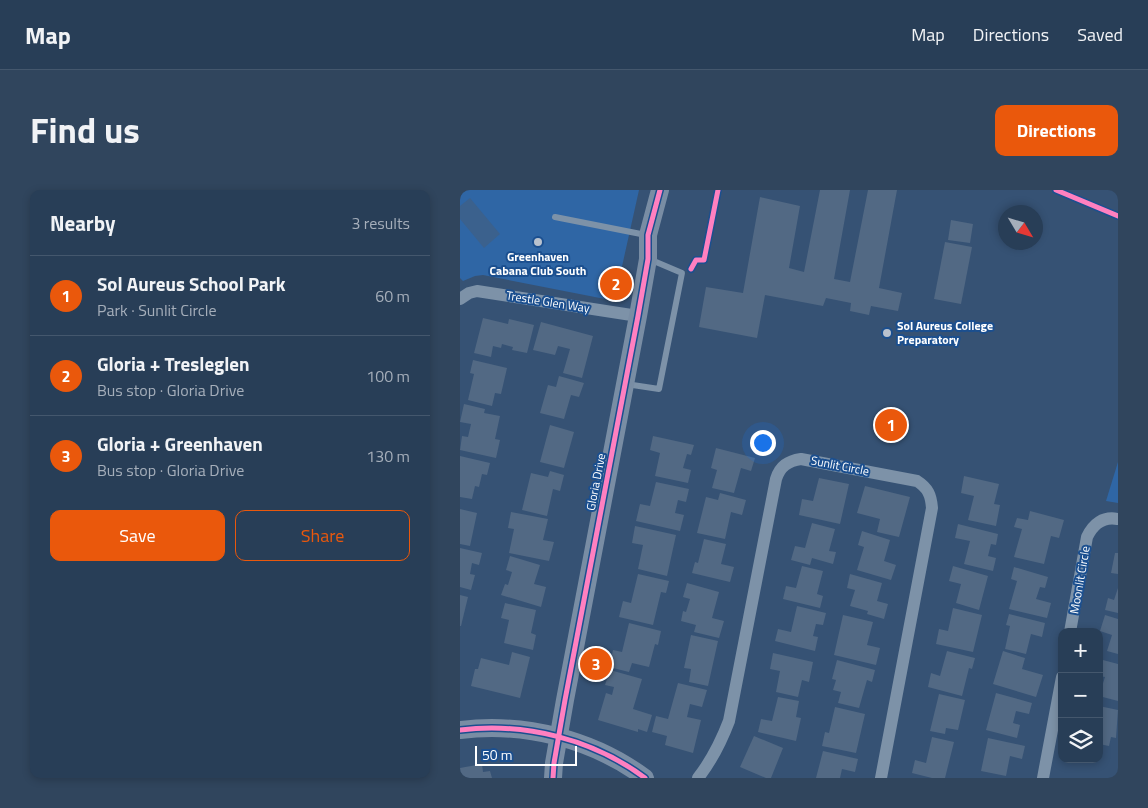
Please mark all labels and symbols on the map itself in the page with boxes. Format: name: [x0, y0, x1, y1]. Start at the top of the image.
north arrow: [998, 205, 1043, 250]
marker: Greenhaven Cabana Club South: [532, 236, 544, 248]
place label: Greenhaven Cabana Club South: [490, 247, 586, 280]
pin: 2: [600, 265, 632, 303]
street label: Trestle Glen Way: [505, 286, 591, 318]
place label: Sol Aureus College Preparatory: [897, 316, 993, 349]
marker: Sol Aureus College Preparatory: [881, 327, 893, 339]
pin: 1: [875, 406, 907, 444]
your location: [750, 430, 776, 456]
street label: Sunlit Circle: [809, 451, 871, 480]
street label: Gloria Drive: [581, 452, 610, 512]
street label: Moonlit Circle: [1064, 544, 1095, 615]
pin: 3: [580, 645, 612, 683]
scale bar: [475, 743, 578, 766]

